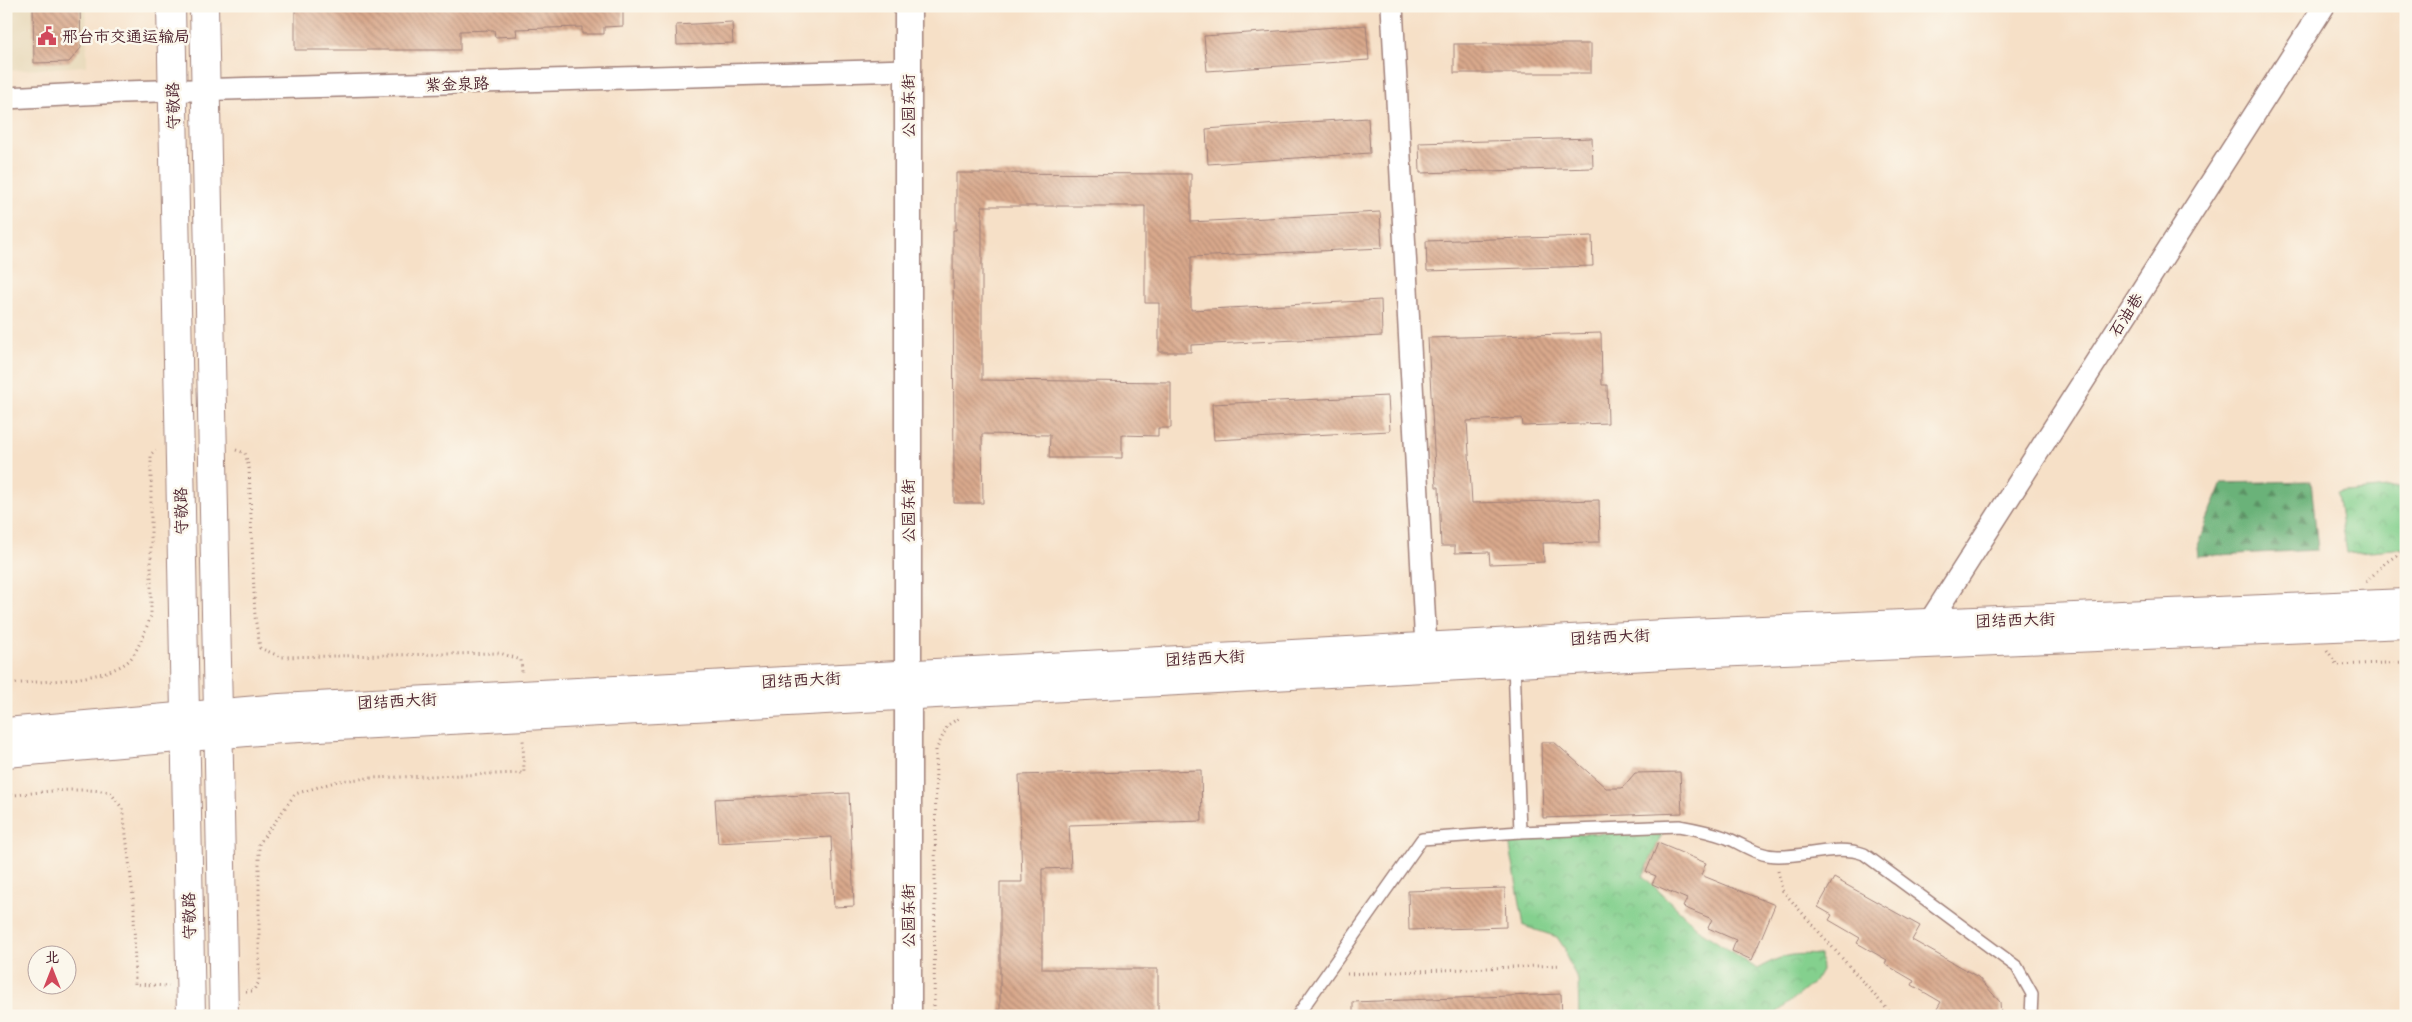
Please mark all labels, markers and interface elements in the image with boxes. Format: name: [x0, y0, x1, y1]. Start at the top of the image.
place label: 邢台市交通运输局: [62, 22, 190, 51]
public building icon: 邢台市交通运输局: [36, 25, 58, 47]
street label: 紫金泉路: [425, 68, 489, 100]
street label: 公园东街: [894, 74, 923, 138]
street label: 守敬路: [158, 82, 188, 130]
street label: 石油巷: [2101, 287, 2151, 343]
street label: 公园东街: [894, 479, 923, 543]
street label: 守敬路: [166, 487, 196, 535]
street label: 团结西大街: [1975, 604, 2055, 636]
street label: 团结西大街: [1569, 620, 1651, 654]
street label: 团结西大街: [1164, 641, 1246, 675]
street label: 团结西大街: [760, 663, 842, 697]
street label: 团结西大街: [356, 684, 438, 718]
street label: 公园东街: [894, 884, 923, 948]
street label: 守敬路: [174, 892, 204, 940]
north arrow: [28, 944, 78, 994]
text: 北: [45, 945, 59, 970]

